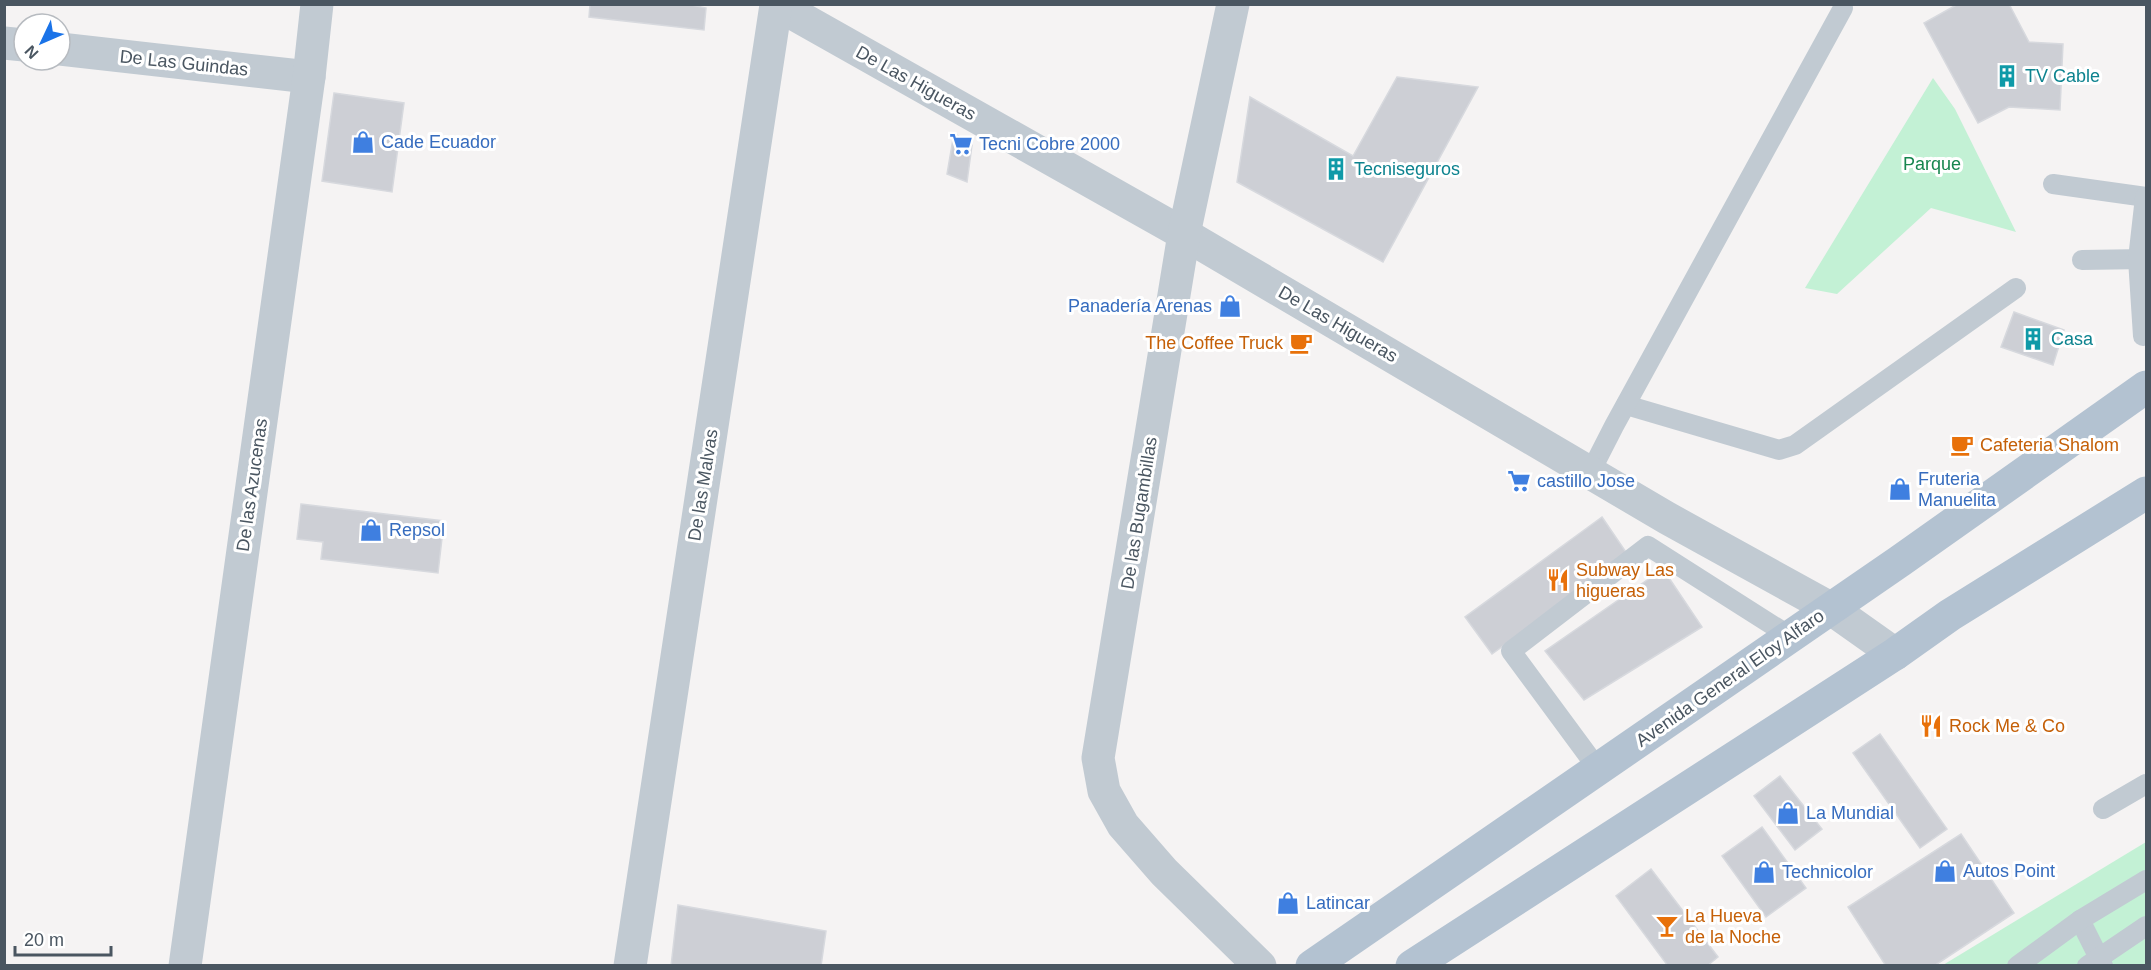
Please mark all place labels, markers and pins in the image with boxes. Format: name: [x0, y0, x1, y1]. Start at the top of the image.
building icon: TV Cable: [1994, 63, 2020, 89]
place label: TV Cable: [2025, 66, 2100, 86]
shop icon: Cade Ecuador: [350, 129, 376, 155]
supermarket icon: Tecni Cobre 2000: [948, 131, 974, 157]
place label: Cade Ecuador: [381, 132, 496, 152]
place label: Tecni Cobre 2000: [979, 134, 1120, 154]
building icon: Tecniseguros: [1323, 156, 1349, 182]
place label: Tecniseguros: [1354, 159, 1460, 179]
shop icon: Panadería Arenas: [1217, 293, 1243, 319]
place label: Panadería Arenas: [1068, 296, 1212, 316]
building icon: Casa: [2020, 326, 2046, 352]
place label: Casa: [2051, 329, 2094, 349]
cafe icon: The Coffee Truck: [1288, 330, 1314, 356]
place label: The Coffee Truck: [1145, 333, 1284, 353]
cafe icon: Cafeteria Shalom: [1949, 432, 1975, 458]
place label: Cafeteria Shalom: [1980, 435, 2119, 455]
supermarket icon: castillo Jose: [1506, 468, 1532, 494]
place label: Fruteria Manuelita: [1918, 469, 1997, 510]
place label: castillo Jose: [1537, 471, 1635, 491]
shop icon: Fruteria Manuelita: [1887, 476, 1913, 502]
shop icon: Repsol: [358, 517, 384, 543]
place label: Repsol: [389, 520, 445, 540]
place label: Subway Las higueras: [1576, 560, 1674, 601]
restaurant icon: Subway Las higueras: [1545, 567, 1571, 593]
restaurant icon: Rock Me & Co: [1918, 713, 1944, 739]
place label: Rock Me & Co: [1949, 716, 2065, 736]
shop icon: La Mundial: [1775, 800, 1801, 826]
place label: La Mundial: [1806, 803, 1894, 823]
shop icon: Autos Point: [1932, 858, 1958, 884]
shop icon: Technicolor: [1751, 859, 1777, 885]
place label: Autos Point: [1963, 861, 2055, 881]
place label: Technicolor: [1782, 862, 1873, 882]
shop icon: Latincar: [1275, 890, 1301, 916]
place label: Latincar: [1306, 893, 1370, 913]
place label: La Hueva de la Noche: [1685, 906, 1781, 947]
bar icon: La Hueva de la Noche: [1654, 913, 1680, 939]

